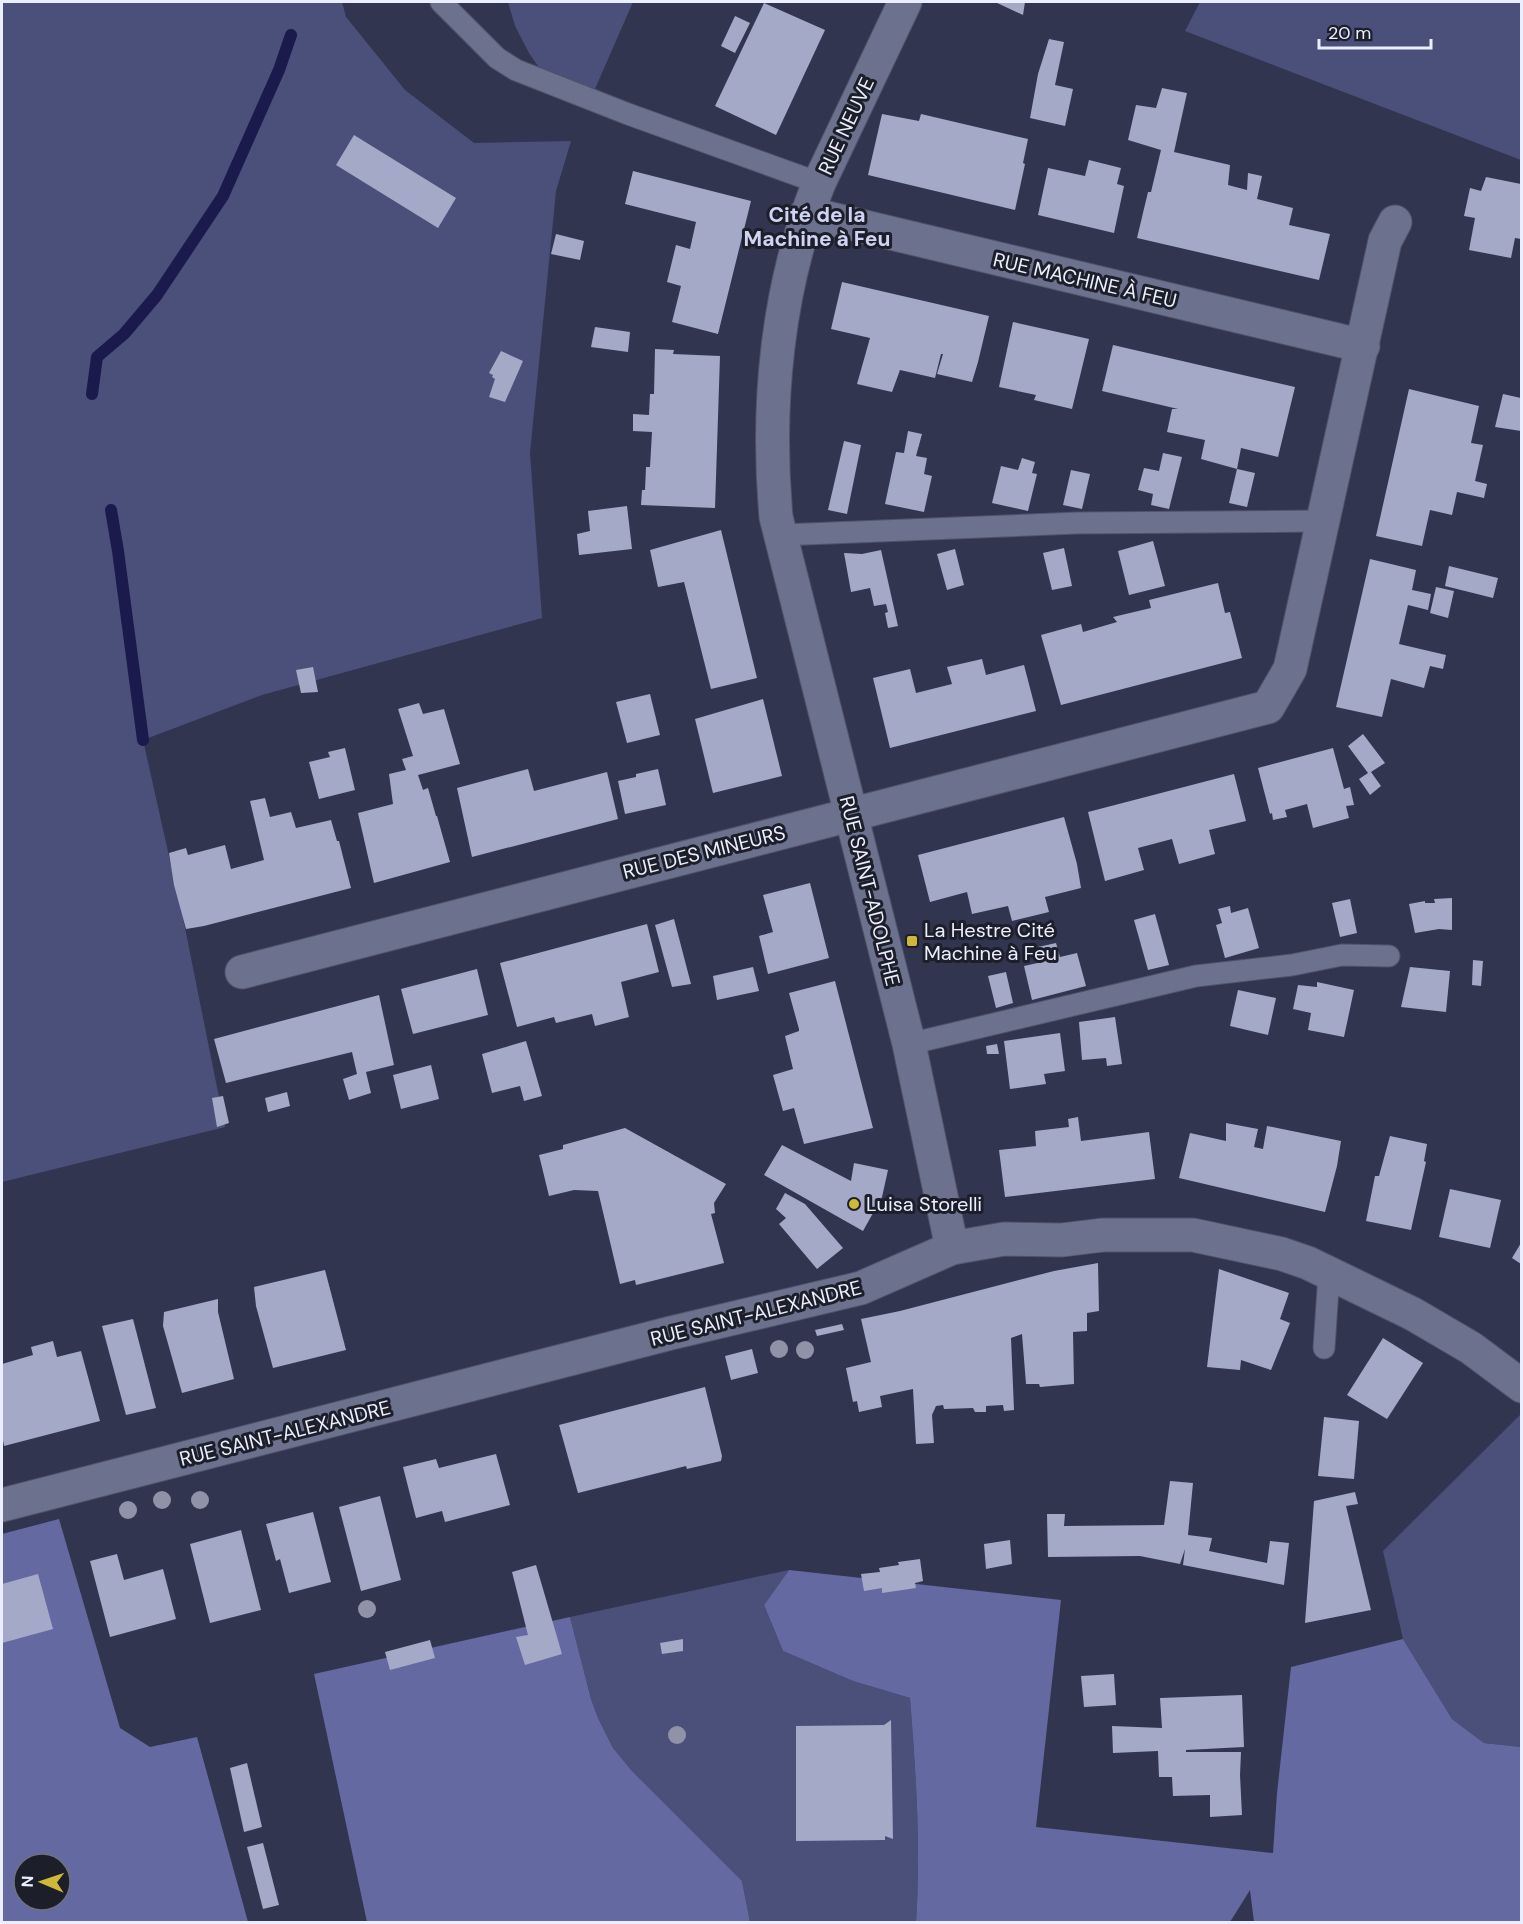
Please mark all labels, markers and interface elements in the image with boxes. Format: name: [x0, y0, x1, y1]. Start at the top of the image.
scale bar: [1319, 12, 1432, 50]
text: 20 m: [1328, 21, 1371, 45]
street label: RUE NEUVE: [812, 73, 880, 179]
district label: Cité de la Machine à Feu: [744, 201, 890, 253]
street label: RUE MACHINE À FEU: [991, 246, 1179, 314]
street label: RUE SAINT-ADOLPHE: [834, 793, 906, 989]
street label: RUE DES MINEURS: [620, 819, 788, 885]
place label: La Hestre Cité Machine à Feu: [924, 917, 1057, 966]
marker: La Hestre Cité Machine à Feu: [905, 934, 919, 948]
place label: Luisa Storelli: [866, 1191, 982, 1217]
marker: Luisa Storelli: [847, 1197, 861, 1211]
street label: RUE SAINT-ALEXANDRE: [648, 1274, 864, 1352]
street label: RUE SAINT-ALEXANDRE: [177, 1394, 393, 1472]
north arrow: [12, 1852, 72, 1912]
text: N: [17, 1875, 38, 1888]

